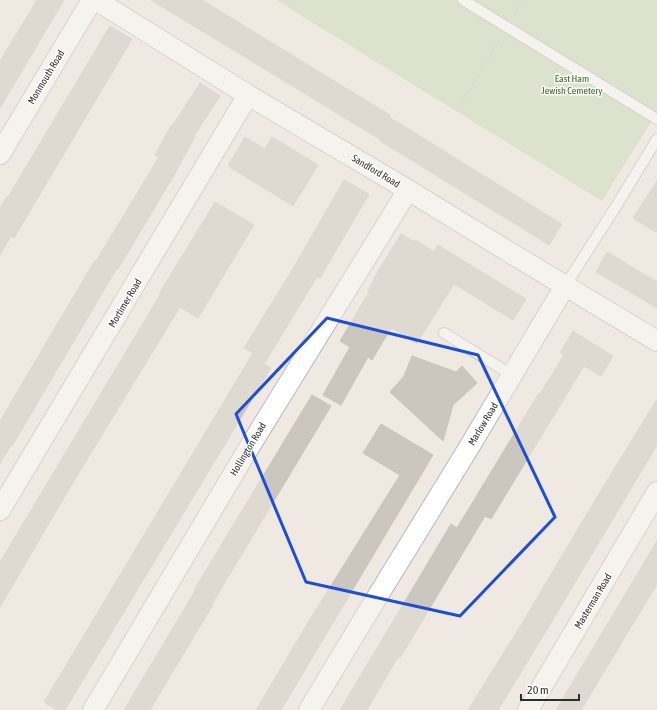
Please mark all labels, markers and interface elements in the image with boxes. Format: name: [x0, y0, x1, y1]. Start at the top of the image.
street label: Monmouth Road: [26, 48, 67, 106]
park label: East Ham Jewish Cemetery: [542, 73, 602, 96]
street label: Sandford Road: [350, 152, 402, 190]
street label: Mortimer Road: [106, 277, 144, 329]
street label: Marlow Road: [466, 400, 500, 447]
street label: Hollington Road: [228, 420, 268, 478]
street label: Masterman Road: [572, 571, 614, 631]
scale bar: [521, 676, 579, 702]
text: 20 m: [527, 683, 549, 697]

